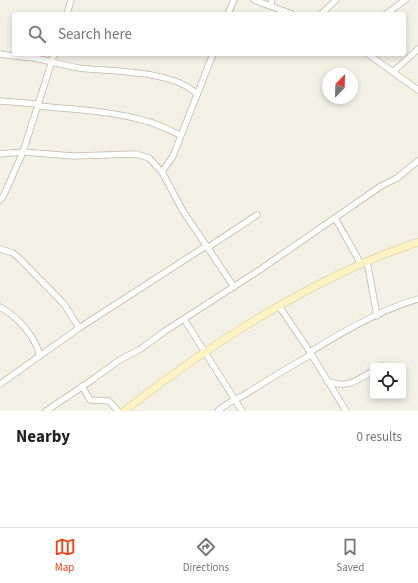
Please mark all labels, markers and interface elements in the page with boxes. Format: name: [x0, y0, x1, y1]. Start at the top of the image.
search box: [12, 12, 406, 56]
icon: search: [26, 23, 48, 45]
text: Search here: [58, 24, 132, 45]
north arrow: [322, 68, 358, 104]
map controls: [370, 363, 406, 399]
button: locate: [370, 363, 406, 399]
text: Nearby: [16, 425, 70, 449]
text: 0 results: [357, 428, 402, 446]
tab: Map: [54, 536, 76, 575]
tab: Directions: [183, 536, 229, 575]
tab: Saved: [336, 536, 364, 575]

